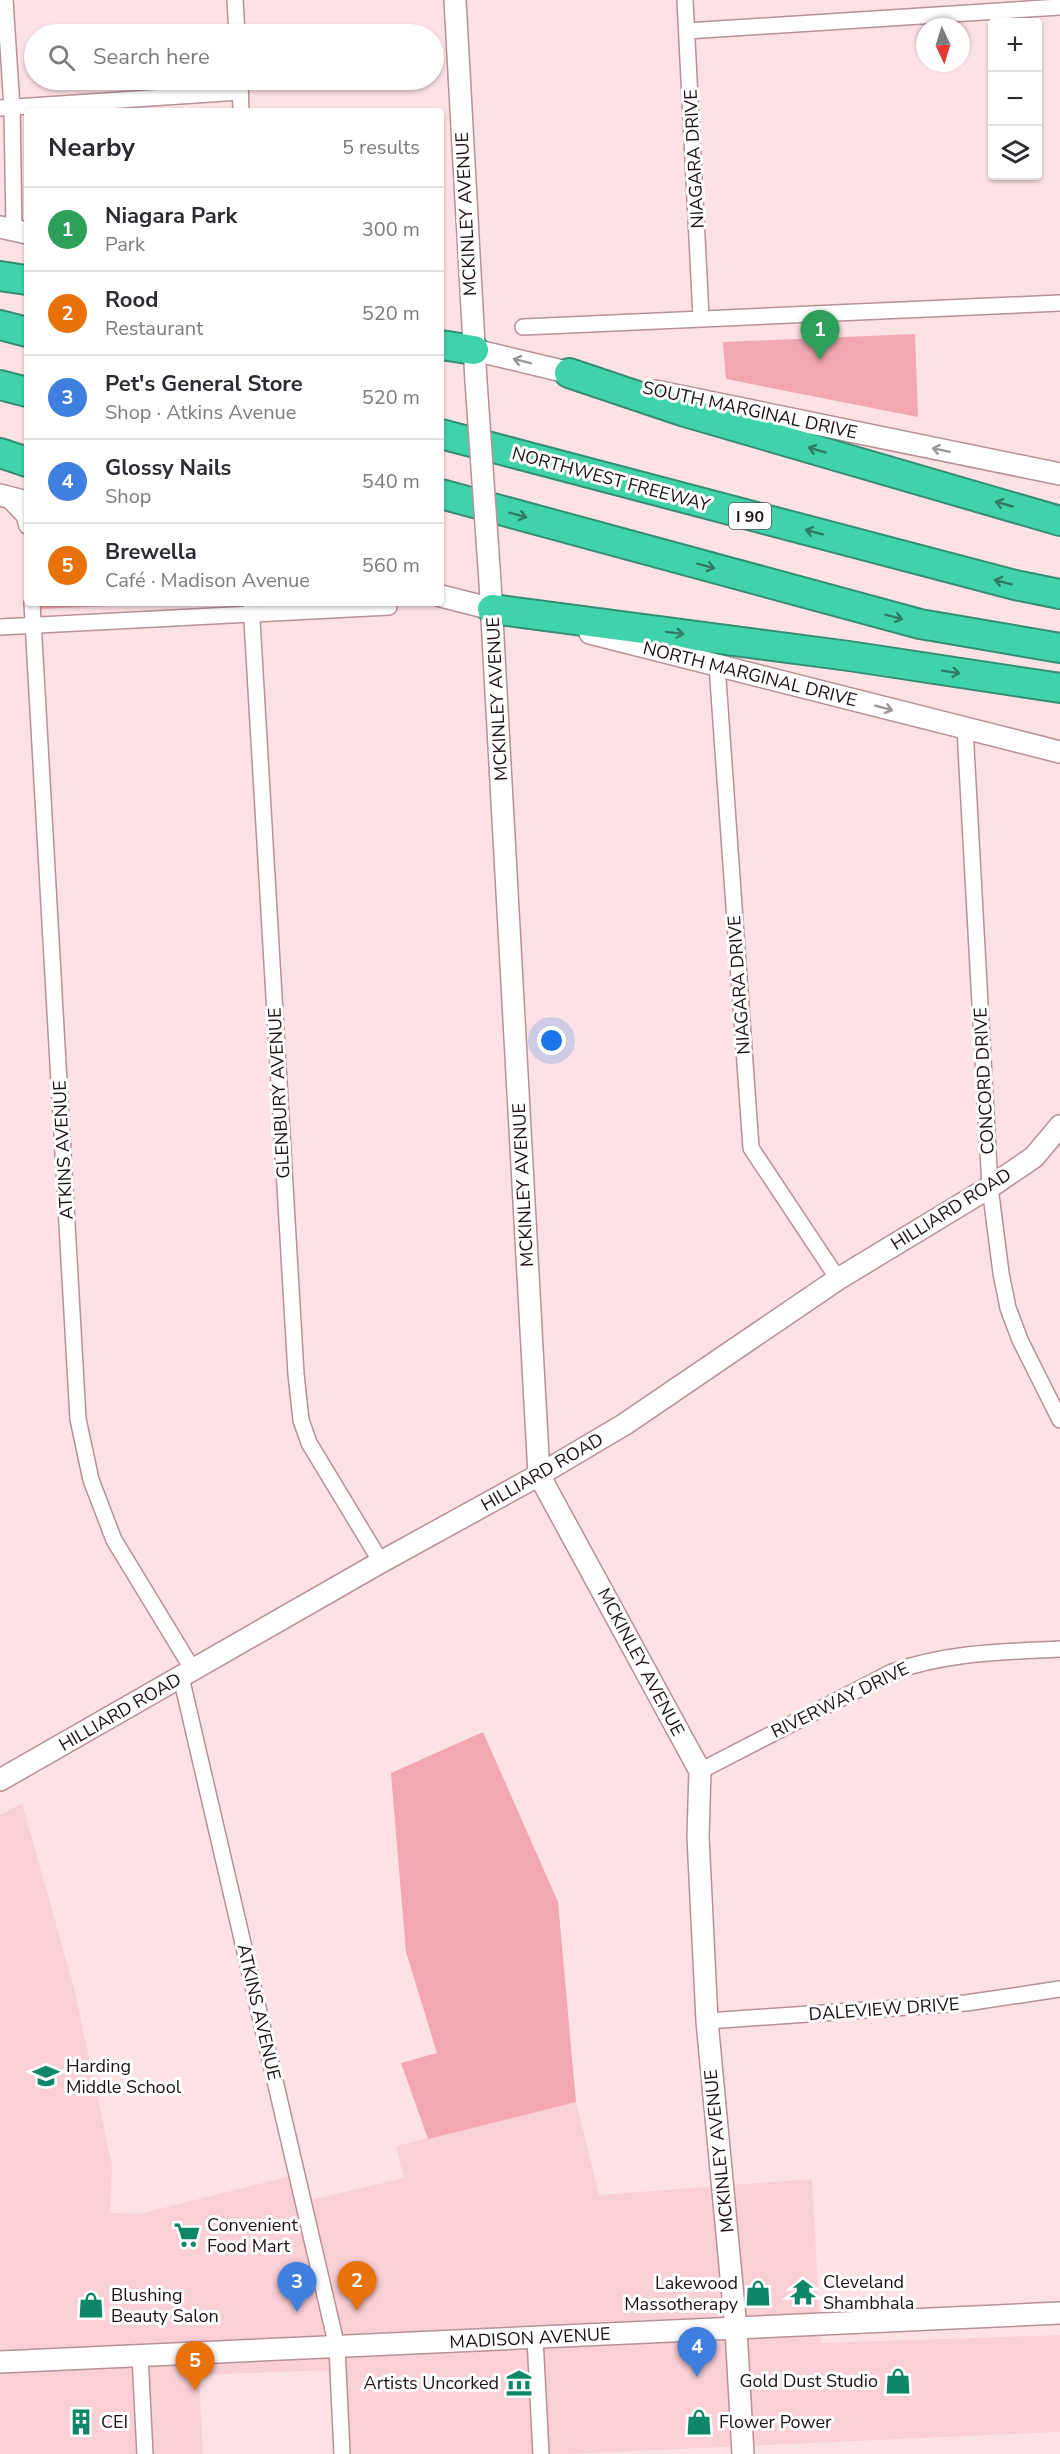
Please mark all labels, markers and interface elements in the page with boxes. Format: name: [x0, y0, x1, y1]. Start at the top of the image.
north arrow: [916, 18, 970, 72]
map controls: [988, 18, 1042, 180]
button: +: [988, 18, 1042, 72]
search box: [24, 24, 444, 90]
icon: search: [45, 41, 78, 74]
text: Search here: [93, 42, 210, 72]
button: −: [988, 72, 1042, 126]
street label: NIAGARA DRIVE: [678, 89, 710, 229]
button: layers: [988, 126, 1042, 180]
text: Nearby: [48, 130, 135, 165]
street label: MCKINLEY AVENUE: [450, 131, 482, 297]
text: 5 results: [342, 134, 420, 161]
text: Niagara Park: [105, 201, 237, 231]
text: 1: [62, 216, 74, 243]
text: 300 m: [362, 216, 420, 243]
text: Park: [105, 231, 145, 258]
text: Rood: [105, 285, 158, 315]
text: 2: [62, 300, 74, 327]
text: 520 m: [362, 300, 420, 327]
pin: 1: [800, 310, 840, 360]
text: Restaurant: [105, 315, 203, 342]
one-way arrow: [512, 355, 531, 367]
text: Pet's General Store: [105, 369, 303, 399]
street label: SOUTH MARGINAL DRIVE: [640, 375, 860, 445]
text: 3: [62, 384, 74, 411]
text: 520 m: [362, 384, 420, 411]
text: Shop · Atkins Avenue: [105, 399, 296, 426]
street label: NORTHWEST FREEWAY: [509, 441, 713, 517]
one-way arrow: [932, 443, 951, 455]
one-way arrow: [807, 444, 826, 455]
text: Glossy Nails: [105, 453, 231, 483]
text: 4: [62, 468, 74, 495]
text: 540 m: [362, 468, 420, 495]
text: Shop: [105, 483, 151, 510]
one-way arrow: [995, 498, 1014, 509]
road number: I 90: [729, 503, 771, 529]
one-way arrow: [508, 510, 527, 521]
one-way arrow: [805, 526, 824, 538]
text: Brewella: [105, 537, 197, 567]
text: 5: [62, 552, 74, 579]
text: 560 m: [362, 552, 420, 579]
one-way arrow: [696, 561, 715, 572]
text: Café · Madison Avenue: [105, 567, 310, 594]
one-way arrow: [994, 576, 1013, 587]
one-way arrow: [884, 612, 903, 623]
street label: MCKINLEY AVENUE: [481, 616, 513, 782]
one-way arrow: [665, 628, 684, 639]
street label: NORTH MARGINAL DRIVE: [640, 636, 860, 712]
one-way arrow: [941, 666, 961, 677]
one-way arrow: [875, 703, 894, 715]
street label: NIAGARA DRIVE: [722, 915, 756, 1055]
street label: GLENBURY AVENUE: [263, 1007, 295, 1179]
street label: CONCORD DRIVE: [968, 1007, 1000, 1155]
your location: [537, 1026, 566, 1055]
street label: ATKINS AVENUE: [47, 1080, 79, 1220]
street label: MCKINLEY AVENUE: [507, 1102, 539, 1268]
street label: HILLIARD ROAD: [886, 1162, 1016, 1256]
street label: HILLIARD ROAD: [476, 1427, 608, 1517]
street label: MCKINLEY AVENUE: [592, 1584, 690, 1740]
street label: RIVERWAY DRIVE: [767, 1656, 913, 1744]
street label: HILLIARD ROAD: [54, 1667, 186, 1757]
street label: ATKINS AVENUE: [232, 1941, 286, 2083]
street label: DALEVIEW DRIVE: [808, 1992, 960, 2026]
place label: Harding Middle School: [66, 2054, 182, 2099]
school or university icon: Harding Middle School: [31, 2061, 61, 2091]
street label: MCKINLEY AVENUE: [698, 2068, 740, 2234]
place label: Convenient Food Mart: [207, 2213, 299, 2258]
supermarket icon: Convenient Food Mart: [172, 2220, 202, 2250]
pin: 3: [278, 2262, 316, 2312]
pin: 2: [338, 2262, 376, 2311]
place label: Cleveland Shambhala: [823, 2270, 914, 2315]
place label: Lakewood Massotherapy: [624, 2271, 739, 2316]
temple icon: Cleveland Shambhala: [788, 2277, 818, 2307]
shop icon: Lakewood Massotherapy: [743, 2278, 773, 2308]
place label: Blushing Beauty Salon: [111, 2283, 219, 2328]
shop icon: Blushing Beauty Salon: [76, 2290, 106, 2320]
street label: MADISON AVENUE: [449, 2322, 611, 2354]
pin: 4: [678, 2328, 716, 2377]
pin: 5: [176, 2342, 214, 2391]
shop icon: Gold Dust Studio: [883, 2366, 913, 2396]
museum icon: Artists Uncorked: [504, 2368, 534, 2398]
place label: Gold Dust Studio: [740, 2369, 878, 2393]
place label: Artists Uncorked: [364, 2371, 499, 2395]
building icon: CEI: [66, 2407, 96, 2437]
shop icon: Flower Power: [684, 2407, 714, 2437]
place label: CEI: [101, 2410, 128, 2434]
place label: Flower Power: [719, 2410, 832, 2434]

